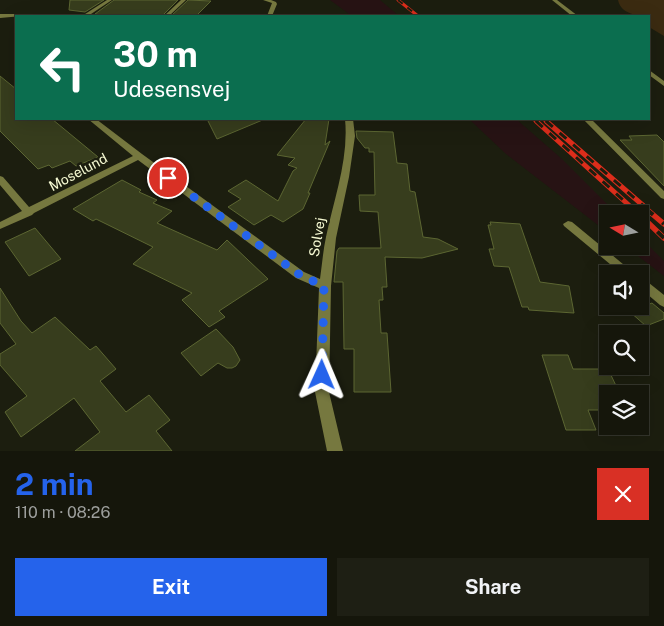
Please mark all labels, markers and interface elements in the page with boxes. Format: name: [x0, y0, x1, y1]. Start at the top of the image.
text: 30 m: [113, 34, 198, 75]
icon: left: [30, 35, 95, 100]
text: Udesensvej: [113, 76, 230, 102]
street label: Moselund: [46, 150, 110, 194]
pin: [147, 157, 189, 199]
icon: arrive: [154, 164, 182, 192]
north arrow: [599, 205, 649, 255]
map controls: [599, 205, 649, 435]
street label: Solvej: [306, 216, 328, 258]
button: sound: [599, 265, 649, 315]
button: search: [599, 325, 649, 375]
position arrow: [295, 348, 347, 400]
button: layers: [599, 385, 649, 435]
text: 2 min: [15, 466, 94, 502]
button: close: [597, 468, 649, 520]
text: 110 m · 08:26: [15, 503, 110, 522]
button: Exit: [15, 558, 327, 616]
button: Share: [337, 558, 649, 616]

